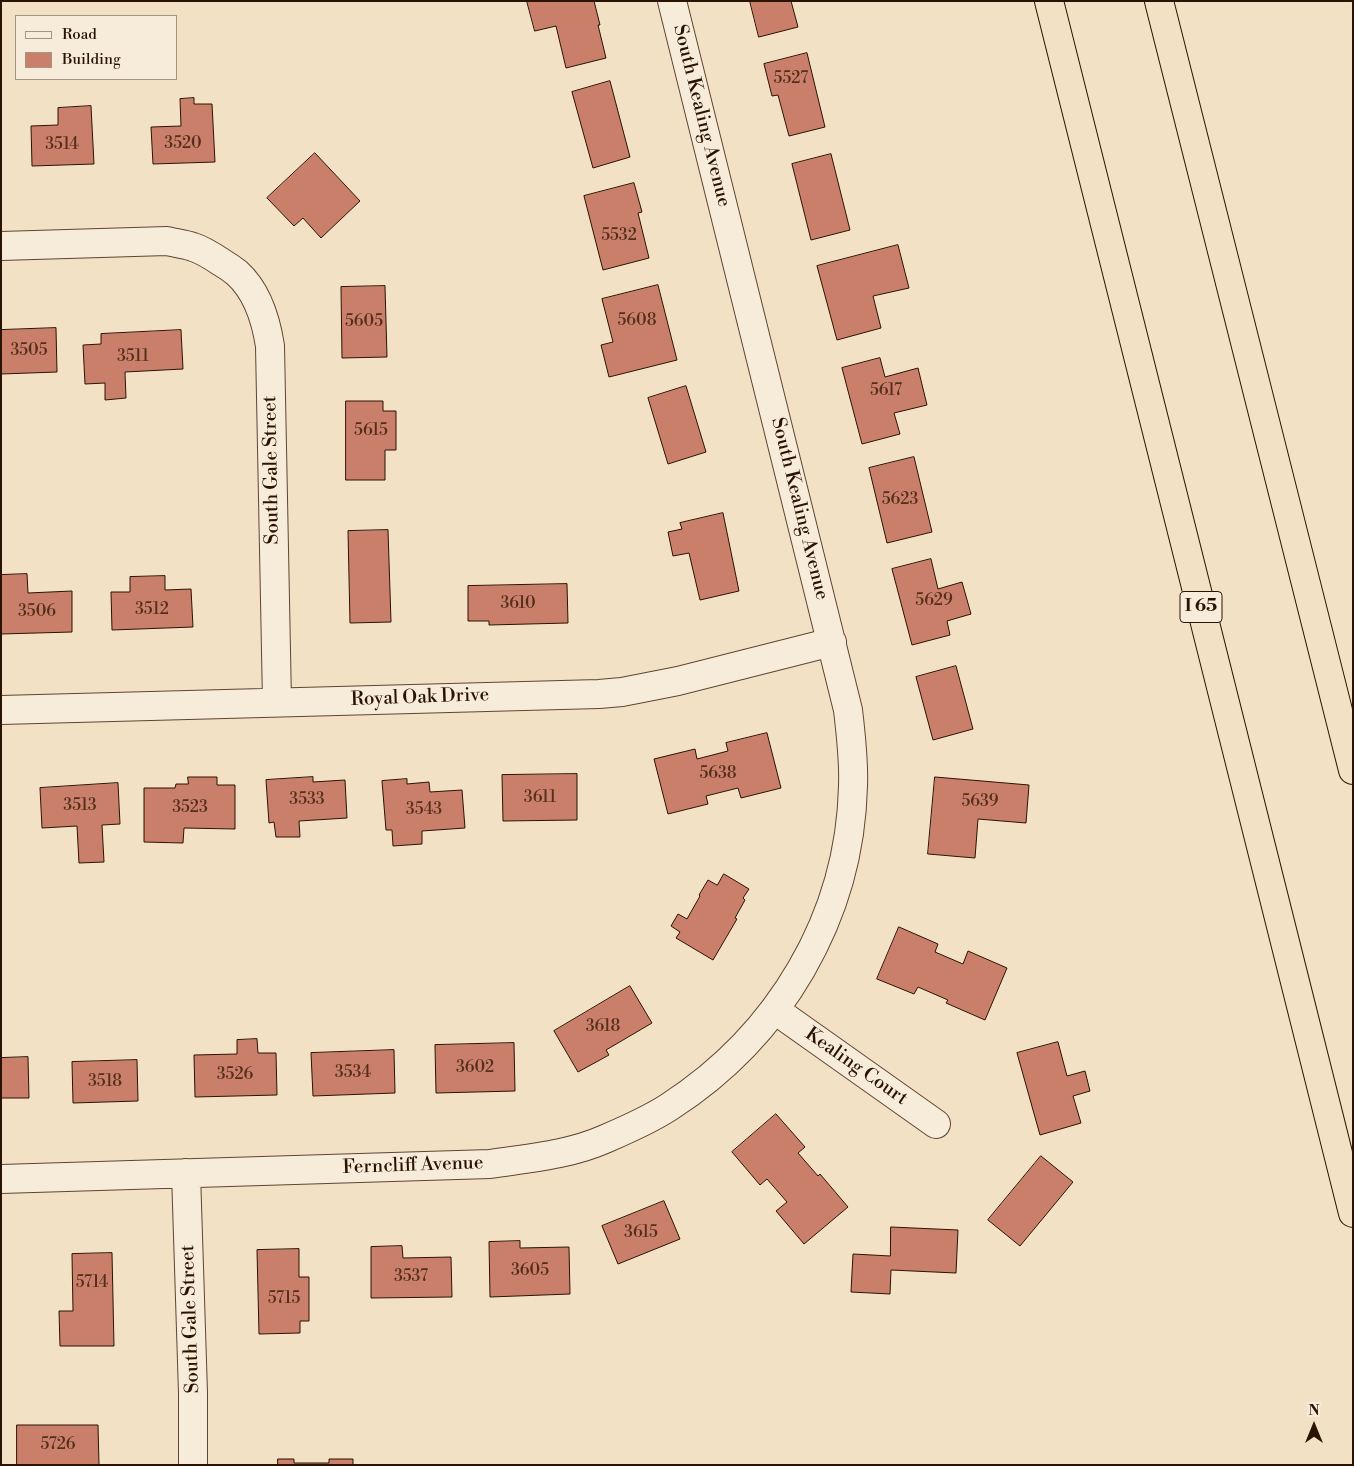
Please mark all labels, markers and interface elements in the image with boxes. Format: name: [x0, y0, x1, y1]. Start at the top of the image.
legend: [15, 15, 178, 80]
street label: South Kealing Avenue: [667, 22, 735, 210]
text: Road: [62, 25, 97, 44]
text: Building: [62, 50, 121, 69]
house number: 5527: [774, 69, 808, 89]
house number: 3520: [164, 134, 202, 154]
house number: 3514: [45, 135, 79, 155]
house number: 5532: [601, 226, 637, 246]
house number: 5608: [618, 311, 656, 331]
house number: 5605: [345, 312, 383, 332]
house number: 3505: [10, 341, 48, 361]
house number: 3511: [117, 347, 149, 367]
house number: 5617: [870, 381, 902, 401]
street label: South Gale Street: [259, 395, 285, 545]
street label: South Kealing Avenue: [765, 415, 833, 603]
house number: 5615: [354, 421, 388, 441]
house number: 5623: [882, 490, 918, 510]
house number: 5629: [915, 591, 953, 611]
road number: I 65: [1180, 592, 1222, 622]
house number: 3610: [500, 594, 536, 614]
house number: 3512: [135, 600, 169, 620]
house number: 3506: [18, 602, 56, 622]
street label: Royal Oak Drive: [351, 684, 489, 712]
house number: 5638: [699, 764, 737, 784]
house number: 3611: [524, 788, 556, 808]
house number: 3533: [289, 790, 325, 810]
house number: 5639: [961, 792, 999, 812]
house number: 3513: [63, 796, 97, 816]
house number: 3523: [172, 798, 208, 818]
house number: 3543: [406, 800, 442, 820]
house number: 3618: [586, 1017, 620, 1037]
street label: Kealing Court: [800, 1023, 912, 1111]
house number: 3602: [456, 1058, 494, 1078]
house number: 3534: [335, 1063, 371, 1083]
house number: 3526: [217, 1065, 253, 1085]
house number: 3518: [88, 1072, 122, 1092]
street label: Ferncliff Avenue: [342, 1152, 484, 1180]
house number: 3615: [624, 1223, 658, 1243]
street label: South Gale Street: [177, 1244, 205, 1394]
house number: 3605: [511, 1261, 549, 1281]
house number: 3537: [394, 1267, 428, 1287]
house number: 5714: [76, 1273, 108, 1293]
house number: 5715: [268, 1289, 300, 1309]
north arrow: [1289, 1401, 1339, 1451]
text: N: [1308, 1402, 1320, 1420]
house number: 5726: [41, 1435, 75, 1455]

